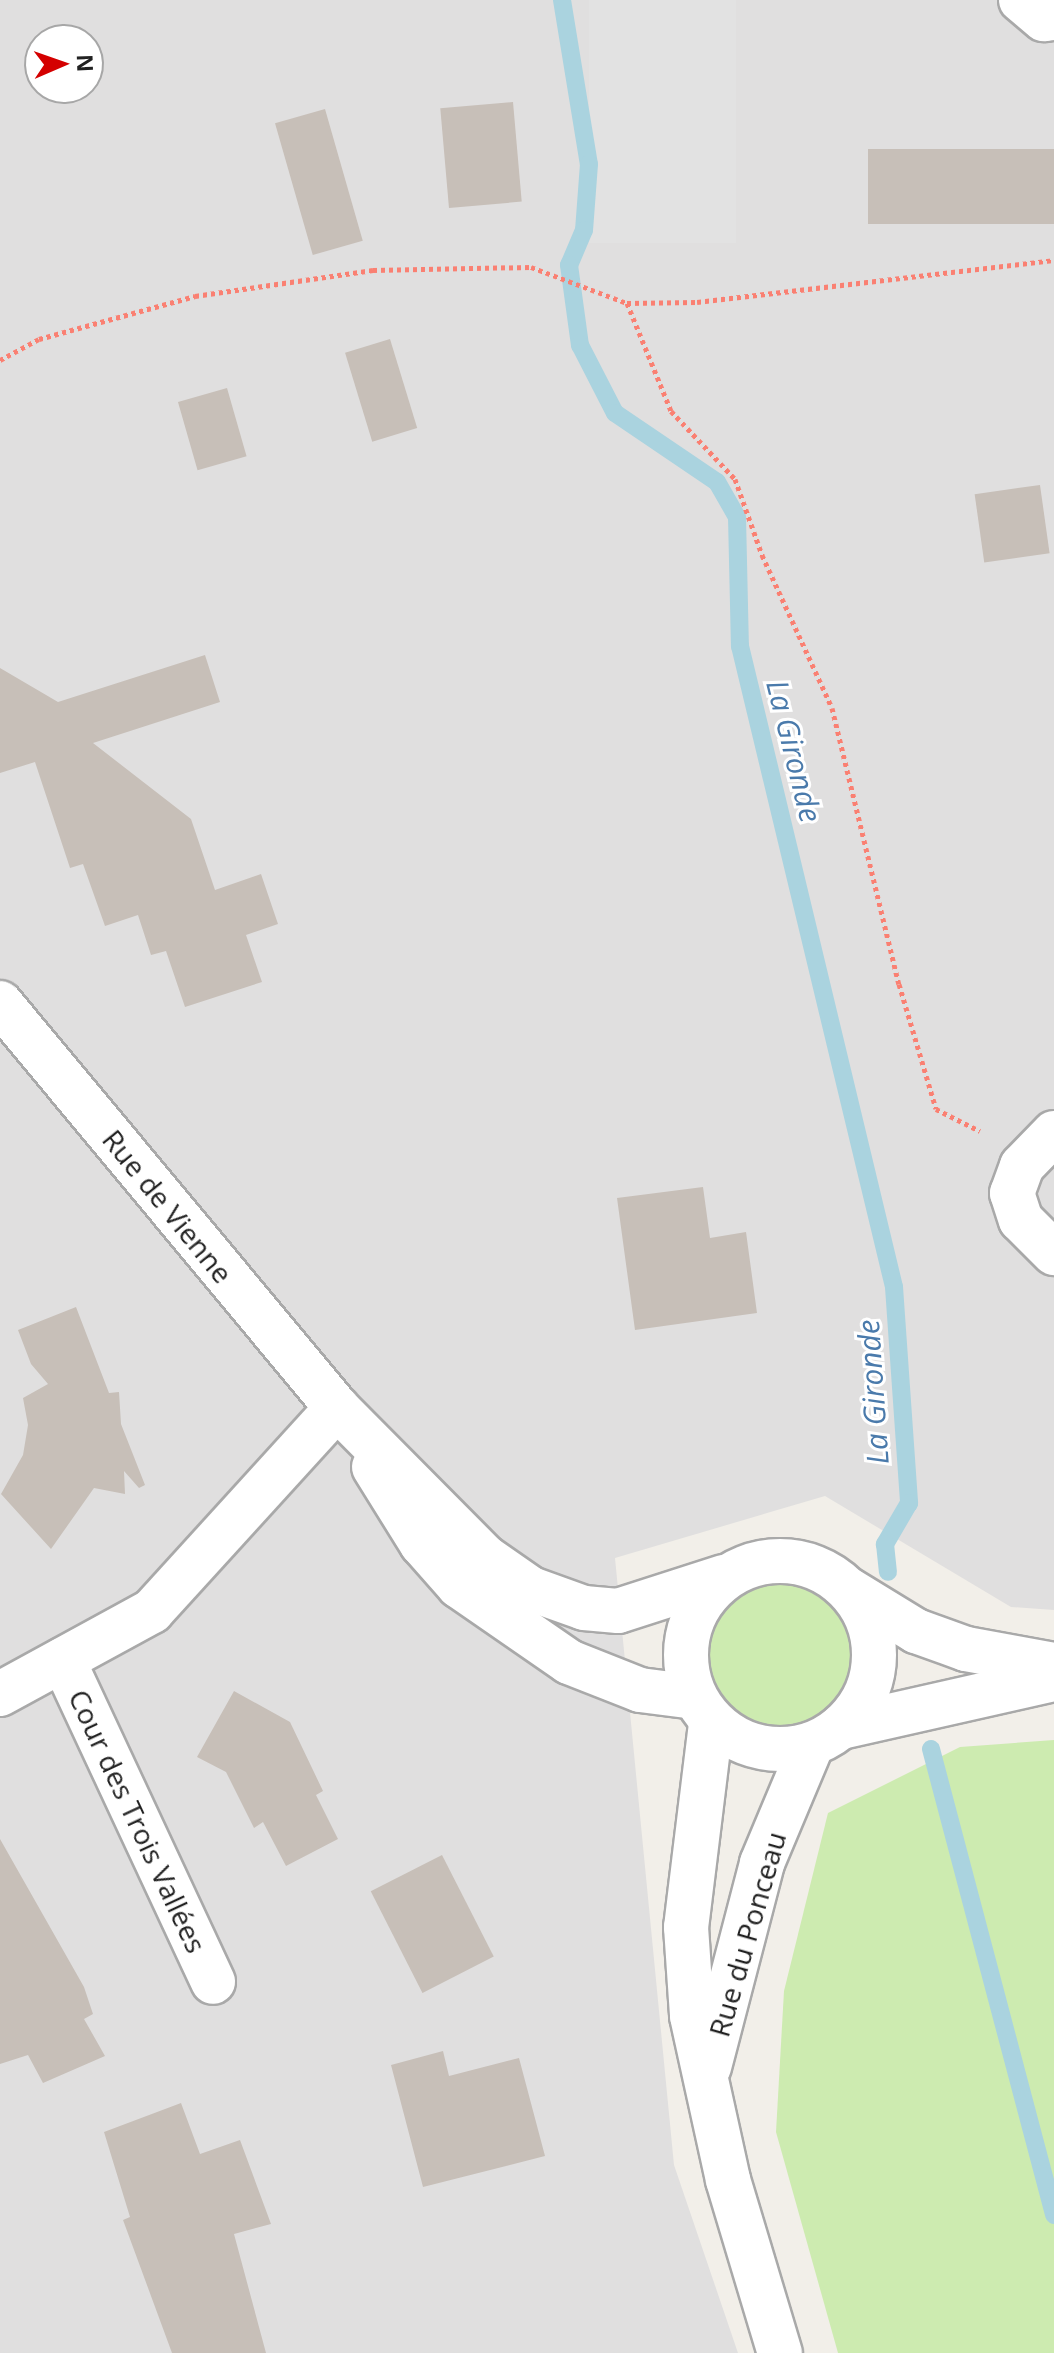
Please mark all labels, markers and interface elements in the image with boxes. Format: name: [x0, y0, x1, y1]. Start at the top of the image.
north arrow: [24, 24, 104, 104]
text: N: [71, 54, 101, 73]
water label: La Gironde: [759, 676, 829, 826]
street label: Rue de Vienne: [96, 1123, 240, 1289]
water label: La Gironde: [850, 1318, 896, 1466]
street label: Cour des Trois Vallées: [62, 1684, 214, 1958]
street label: Rue du Ponceau: [702, 1828, 792, 2040]

